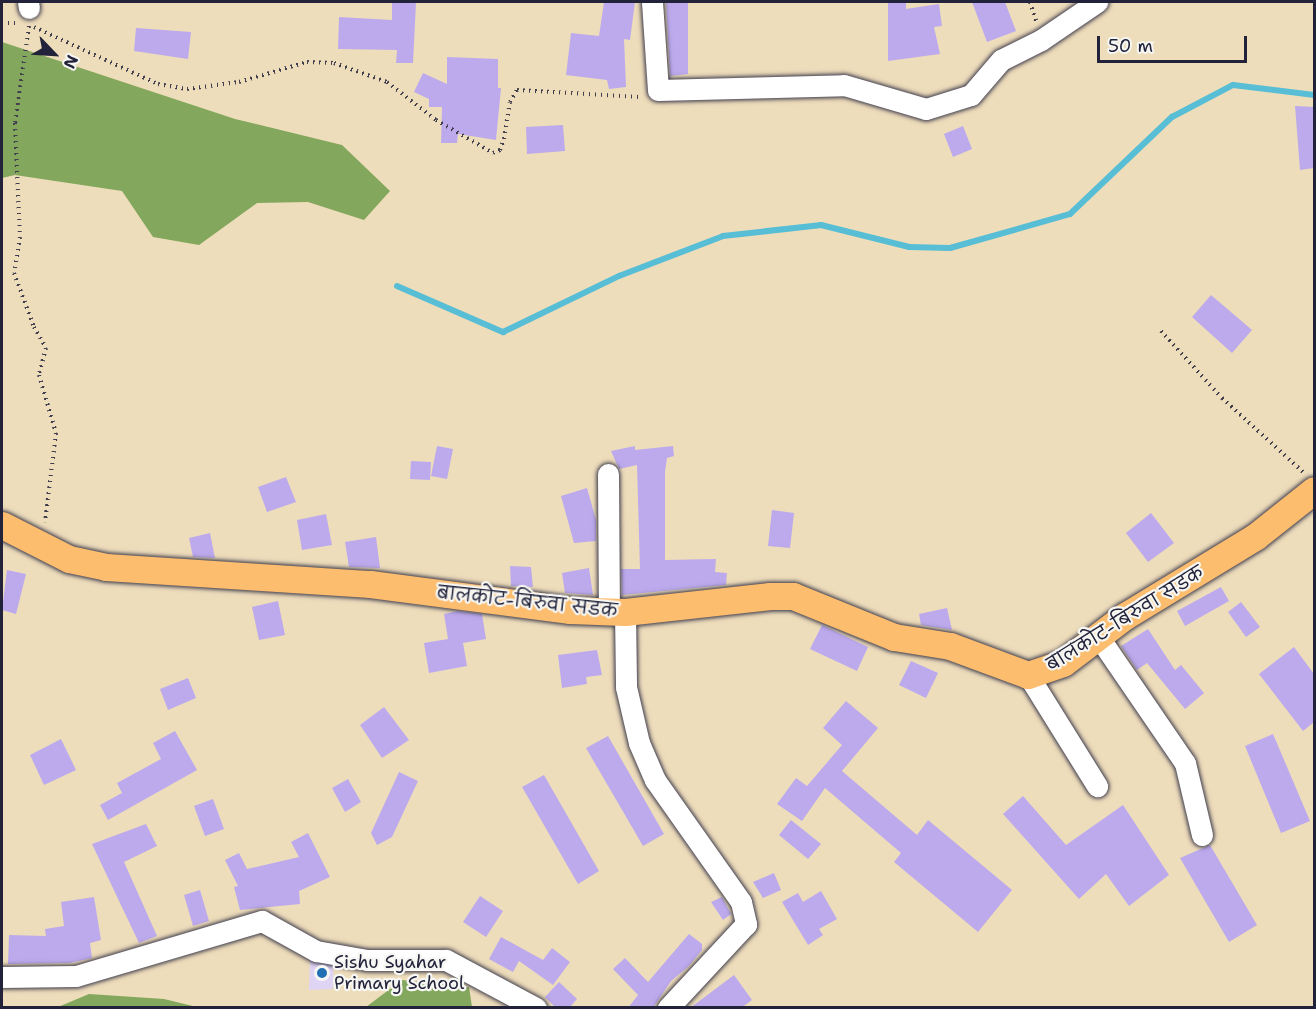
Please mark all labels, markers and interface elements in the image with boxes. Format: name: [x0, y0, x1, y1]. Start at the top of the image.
north arrow: [24, 24, 84, 84]
scale bar: [1100, 24, 1250, 62]
text: 50 m: [1108, 34, 1153, 58]
text: N: [59, 52, 83, 72]
street label: बालकोट-बिरुवा सडक: [1042, 562, 1208, 676]
street label: बालकोट-बिरुवा सडक: [436, 582, 618, 622]
place label: Sishu Syahar Primary School: [334, 952, 464, 994]
marker: Sishu Syahar Primary School: [315, 966, 329, 980]

